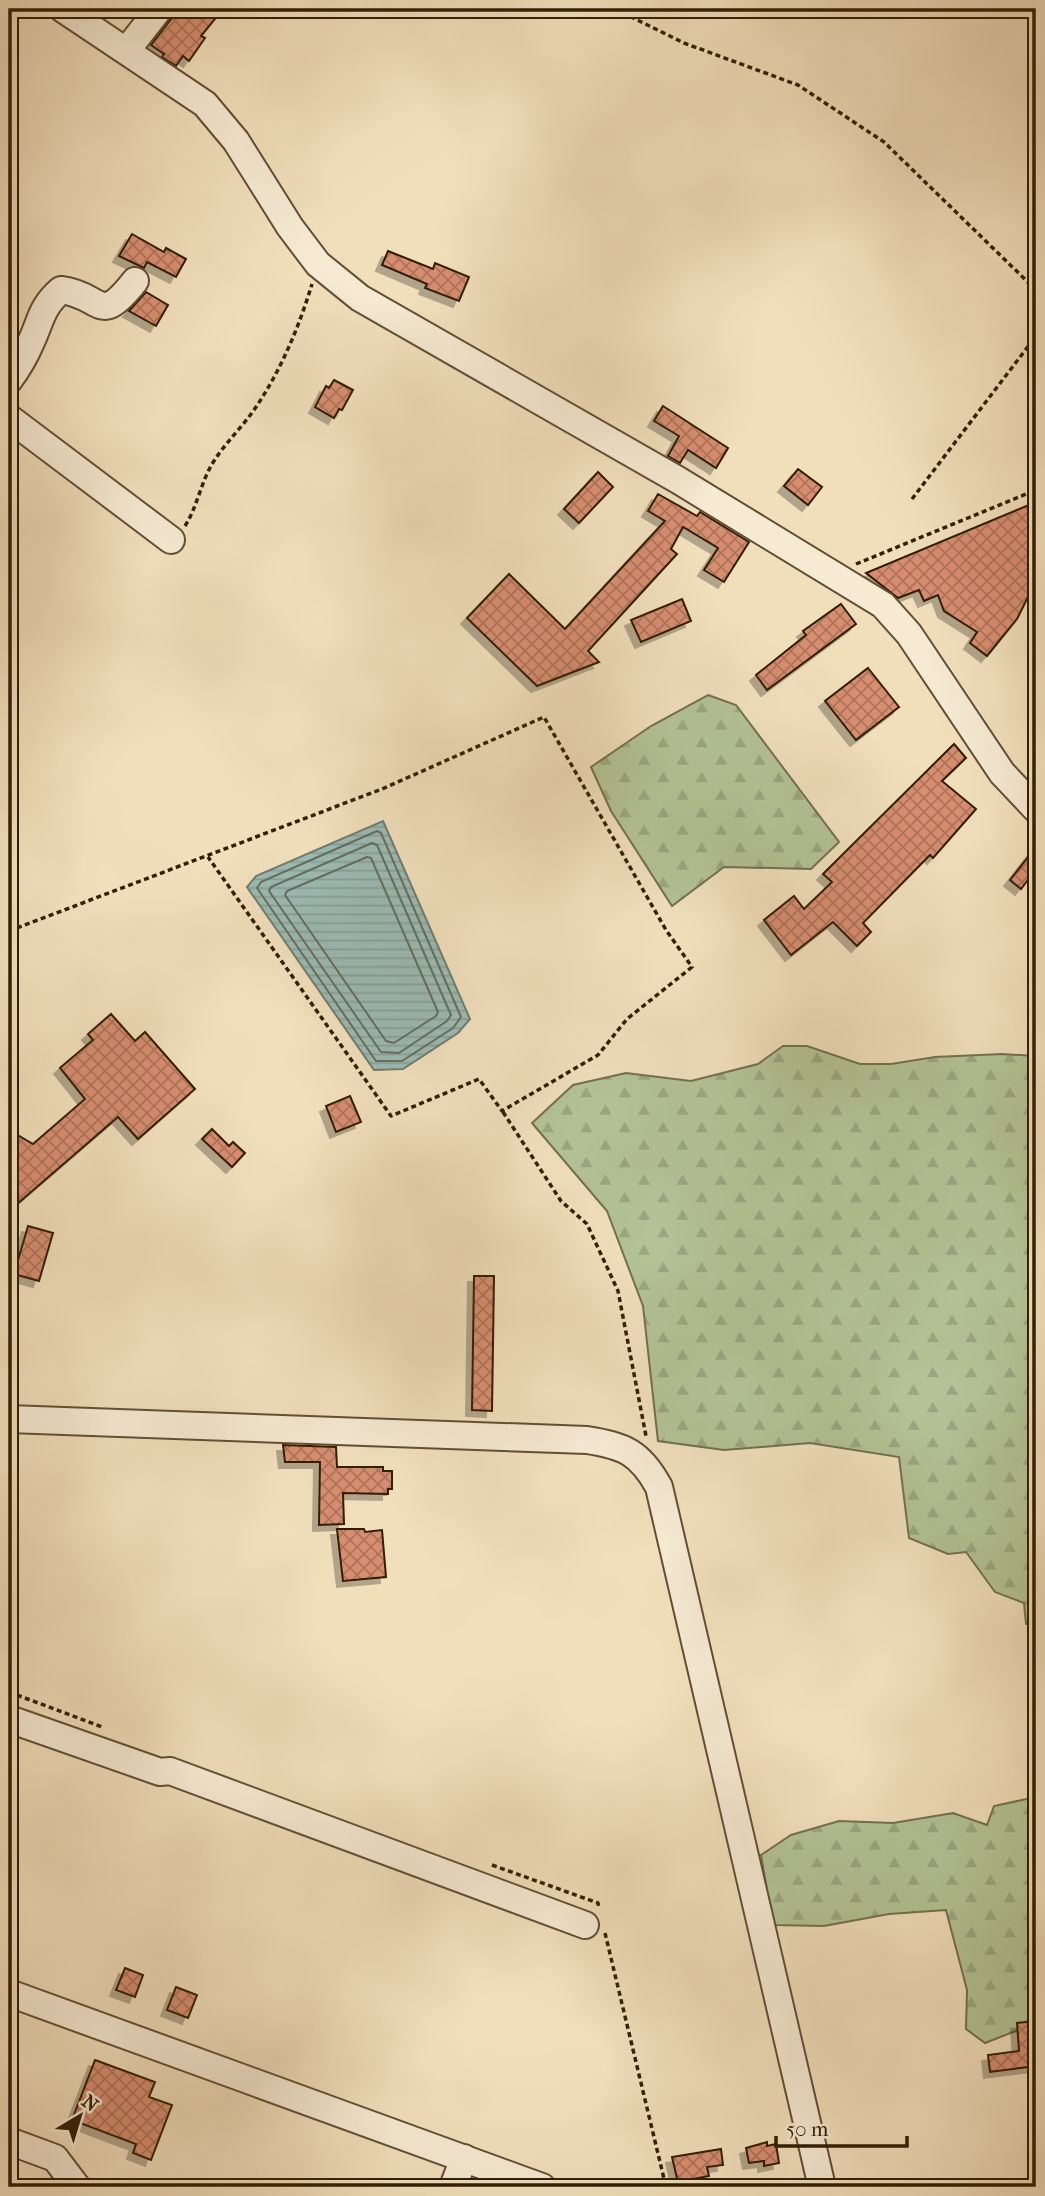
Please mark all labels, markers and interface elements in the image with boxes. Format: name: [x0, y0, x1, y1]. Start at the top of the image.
north arrow: [46, 2080, 116, 2150]
text: N: [77, 2090, 103, 2117]
scale bar: [776, 2105, 907, 2149]
text: 50 m: [786, 2117, 829, 2141]

